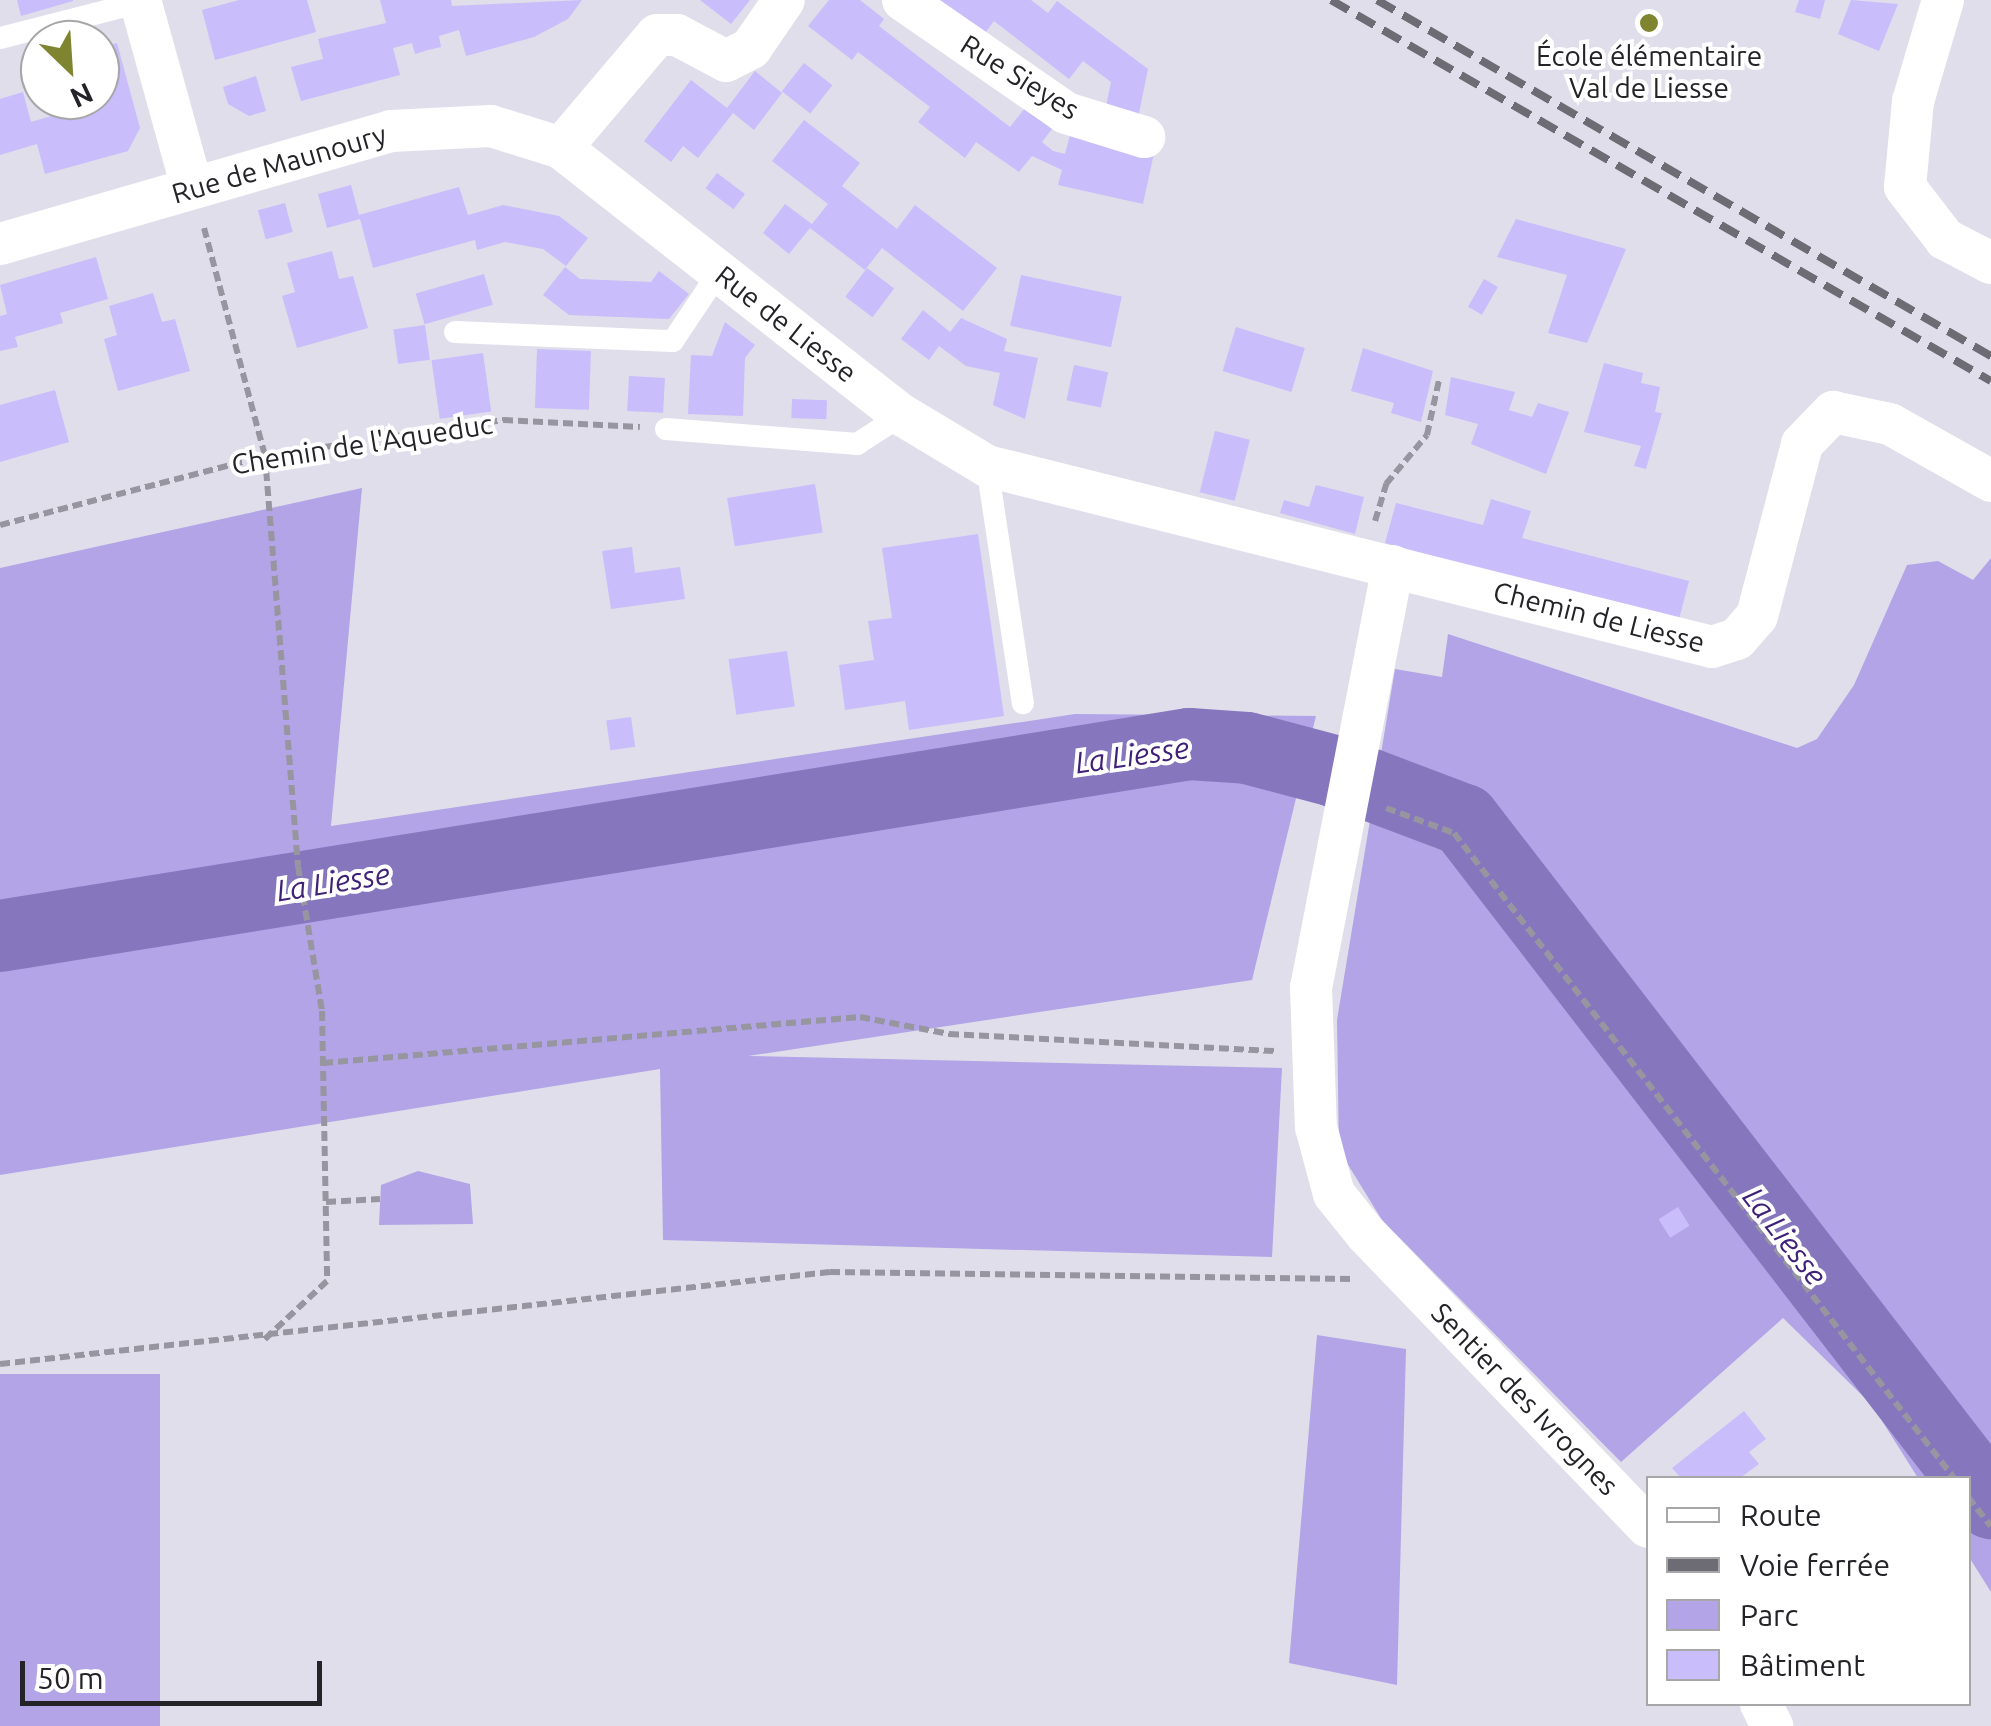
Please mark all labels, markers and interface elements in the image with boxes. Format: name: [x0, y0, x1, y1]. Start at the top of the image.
marker: École élémentaire Val de Liesse: [1638, 12, 1660, 34]
north arrow: [20, 20, 120, 120]
street label: Rue Sieyes: [955, 27, 1085, 127]
place label: École élémentaire Val de Liesse: [1536, 39, 1762, 105]
text: N: [66, 77, 98, 114]
street label: Rue de Maunoury: [168, 117, 390, 211]
street label: Rue de Liesse: [709, 258, 863, 390]
street label: Chemin de l'Aqueduc: [229, 407, 495, 481]
street label: Chemin de Liesse: [1490, 575, 1708, 659]
water label: La Liesse: [1073, 729, 1191, 781]
water label: La Liesse: [274, 855, 392, 909]
water label: La Liesse: [1736, 1180, 1834, 1292]
street label: Sentier des Ivrognes: [1425, 1296, 1625, 1502]
legend: [1646, 1476, 1971, 1706]
text: Route: [1740, 1498, 1822, 1532]
text: Voie ferrée: [1740, 1548, 1890, 1582]
text: Parc: [1740, 1598, 1798, 1632]
scale bar: [25, 1641, 328, 1703]
text: Bâtiment: [1740, 1648, 1865, 1682]
text: 50 m: [37, 1661, 104, 1695]

